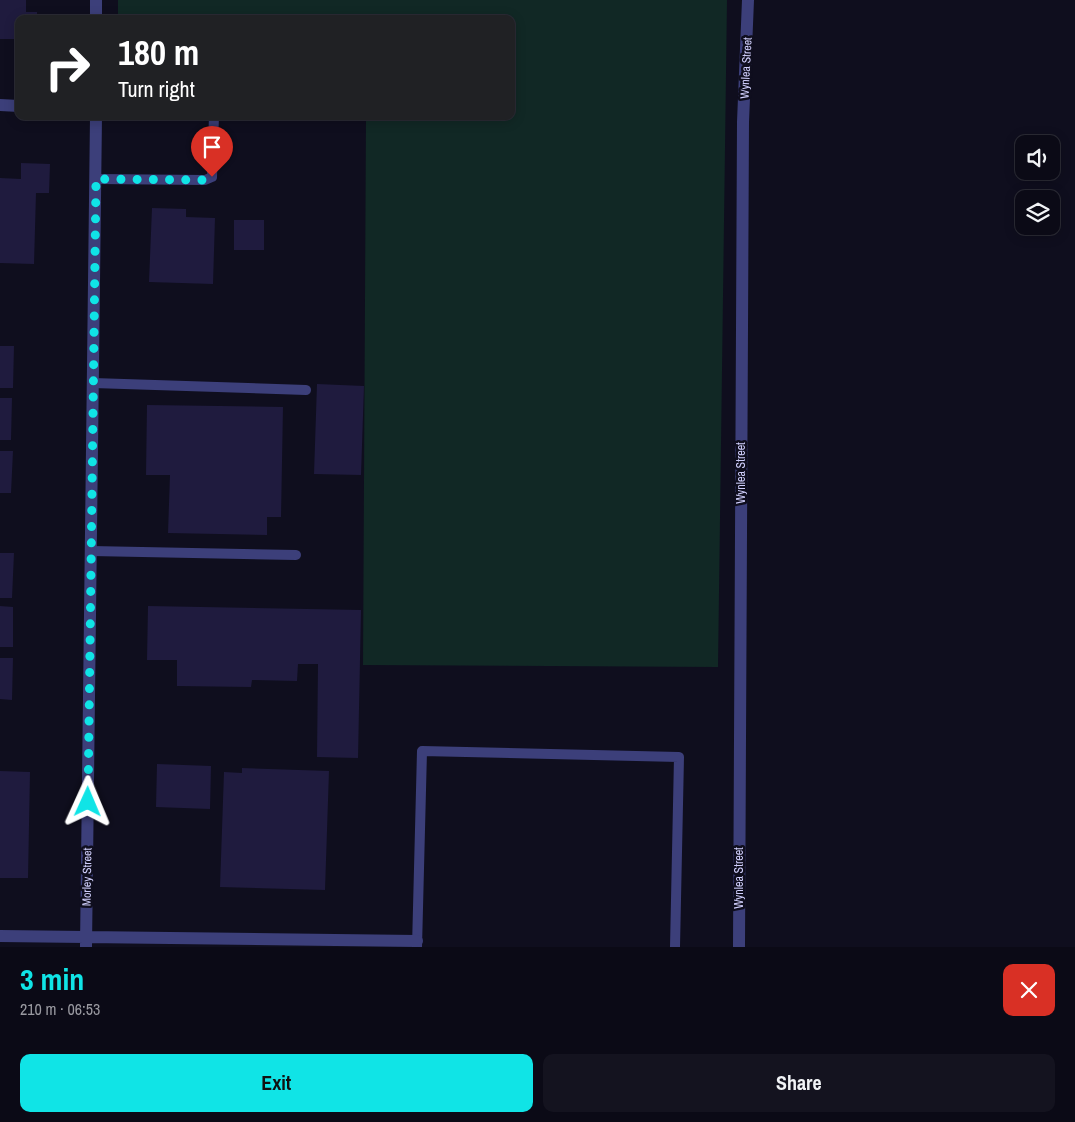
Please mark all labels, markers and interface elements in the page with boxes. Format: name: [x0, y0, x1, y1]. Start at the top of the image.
text: 180 m: [118, 29, 199, 76]
icon: right: [35, 35, 100, 100]
street label: Wynlea Street: [736, 37, 756, 99]
text: Turn right: [118, 74, 195, 104]
pin: [191, 126, 233, 177]
icon: arrive: [198, 133, 226, 161]
map controls: [1015, 135, 1060, 235]
button: sound: [1015, 135, 1060, 180]
button: layers: [1015, 190, 1060, 235]
street label: Wynlea Street: [733, 442, 749, 504]
position arrow: [61, 775, 113, 827]
street label: Morley Street: [78, 847, 96, 906]
street label: Wynlea Street: [731, 847, 747, 909]
text: 3 min: [20, 959, 84, 999]
button: close: [1003, 964, 1055, 1016]
text: 210 m · 06:53: [20, 998, 100, 1020]
button: Exit: [20, 1054, 533, 1112]
button: Share: [543, 1054, 1055, 1112]

